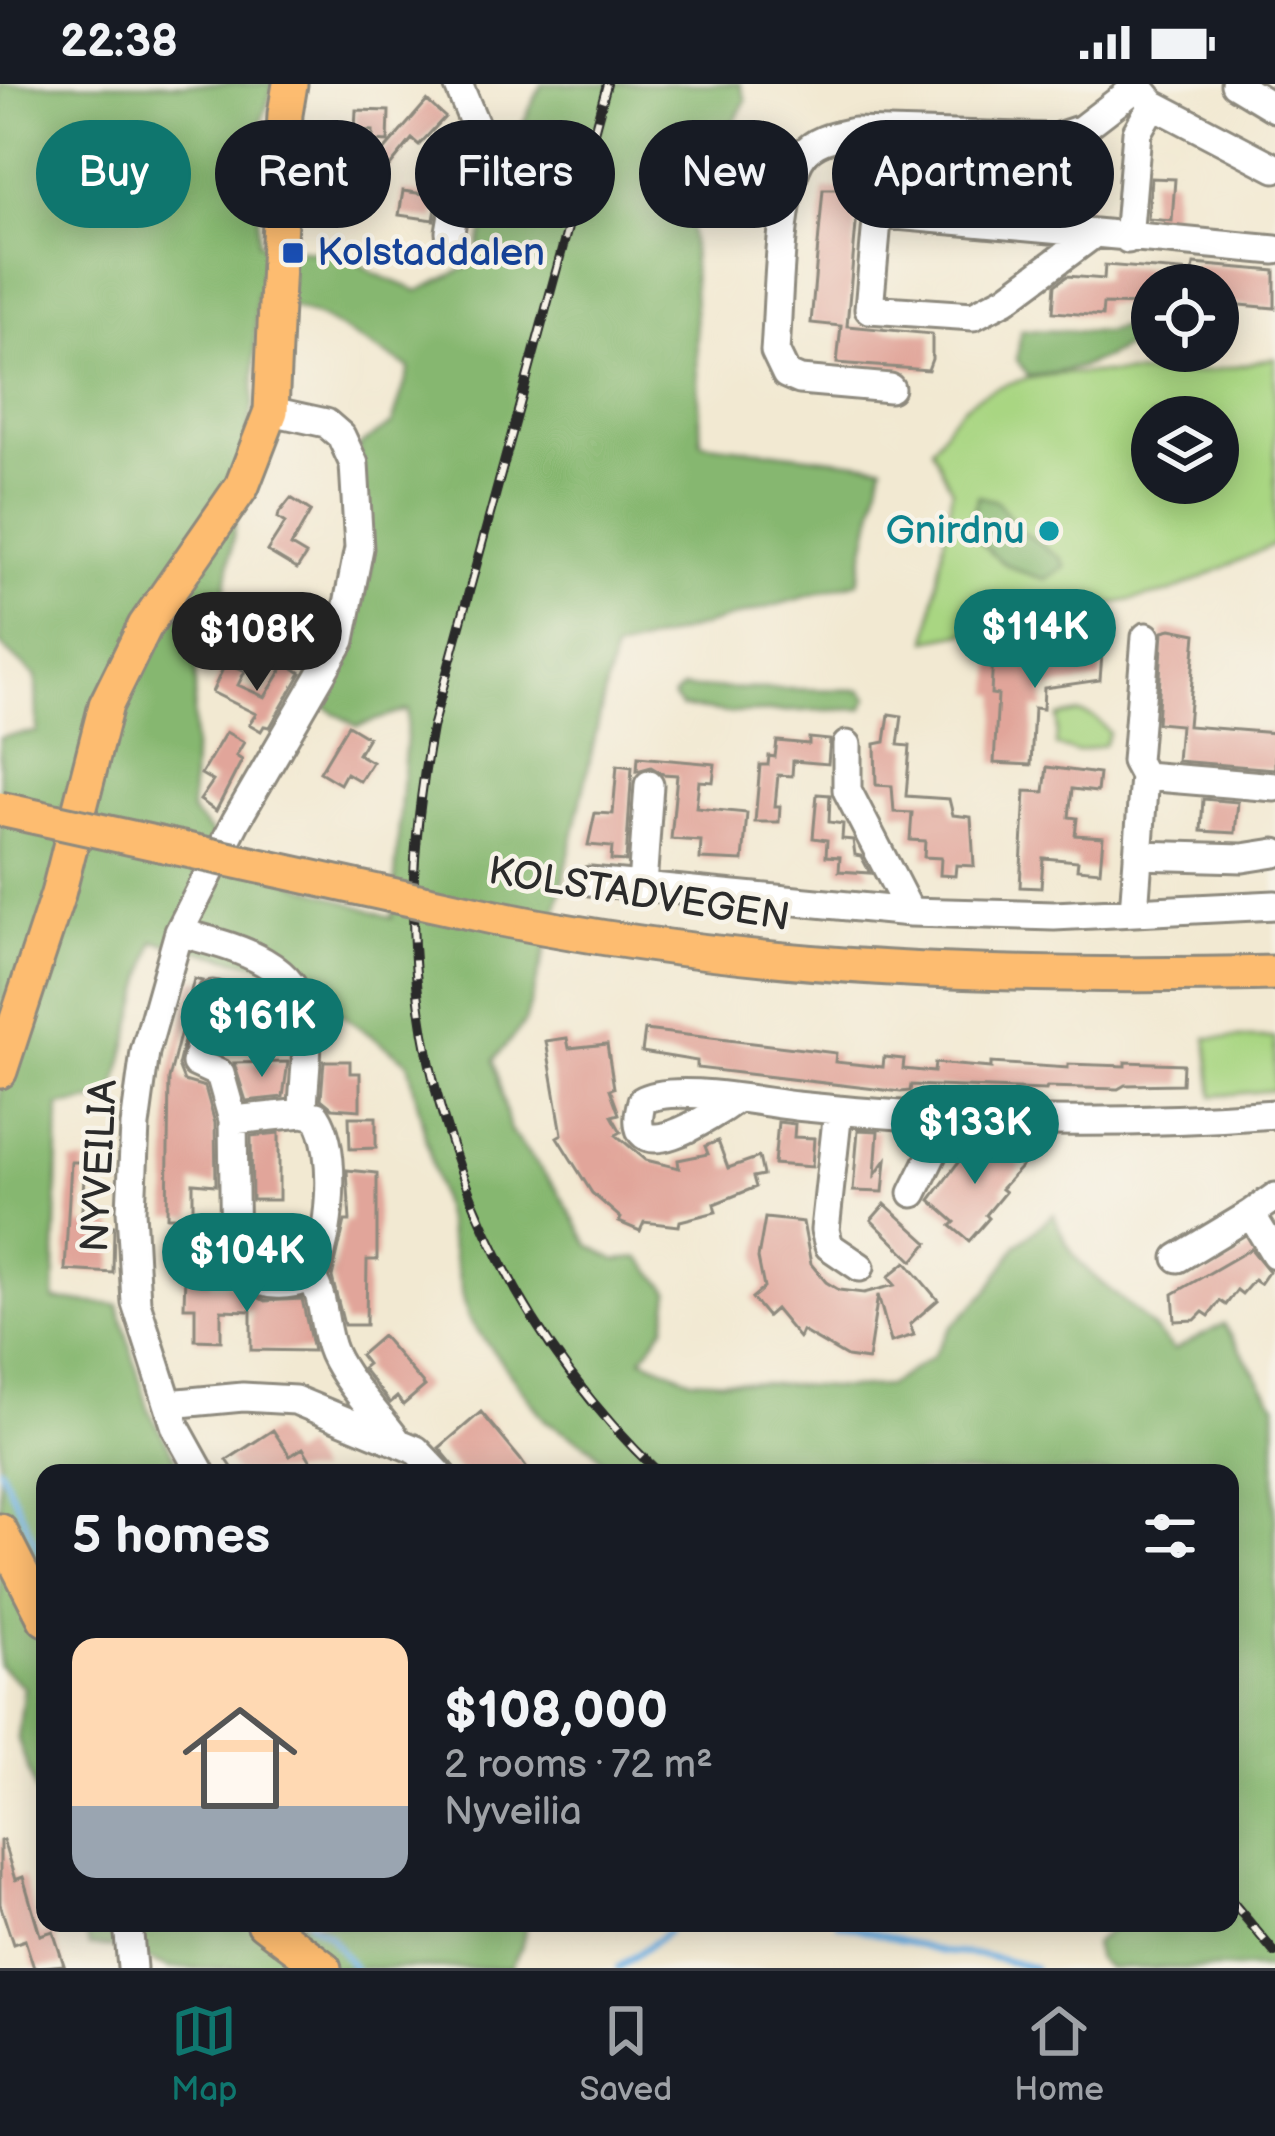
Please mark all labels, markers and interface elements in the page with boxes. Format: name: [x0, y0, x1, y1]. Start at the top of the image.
text: 22:38: [60, 15, 178, 70]
chip: Buy: [36, 120, 191, 228]
chip: Rent: [215, 120, 391, 228]
chip: Filters: [415, 120, 615, 228]
chip: New: [639, 120, 808, 228]
chip: Apartment: [832, 120, 1114, 228]
place label: Kolstaddalen: [317, 230, 545, 277]
marker: Kolstaddalen: [280, 240, 306, 266]
map controls: [1131, 264, 1239, 504]
button: locate: [1131, 264, 1239, 372]
button: layers: [1131, 396, 1239, 504]
place label: Gnirdnu: [885, 508, 1025, 555]
marker: Gnirdnu: [1036, 518, 1062, 544]
pin: $114K: [951, 589, 1119, 691]
pin: $108K: [173, 592, 341, 694]
text: $114K: [981, 604, 1089, 651]
text: $108K: [199, 607, 315, 654]
street label: KOLSTADVEGEN: [485, 848, 793, 942]
pin: $161K: [178, 978, 346, 1080]
text: $161K: [208, 993, 316, 1040]
street label: NYVEILIA: [72, 1079, 128, 1253]
pin: $133K: [891, 1085, 1059, 1187]
text: $133K: [918, 1100, 1032, 1147]
pin: $104K: [163, 1213, 331, 1315]
text: $104K: [189, 1228, 305, 1275]
icon: filters: [1137, 1503, 1203, 1569]
text: 5 homes: [72, 1506, 270, 1567]
text: $108,000: [444, 1681, 668, 1742]
icon: home: [168, 1686, 312, 1830]
text: 2 rooms · 72 m²: [444, 1742, 713, 1789]
text: Nyveilia: [444, 1789, 582, 1836]
tab: Map: [171, 1998, 237, 2110]
tab: Saved: [579, 1998, 672, 2110]
tab: Home: [1014, 1998, 1104, 2110]

